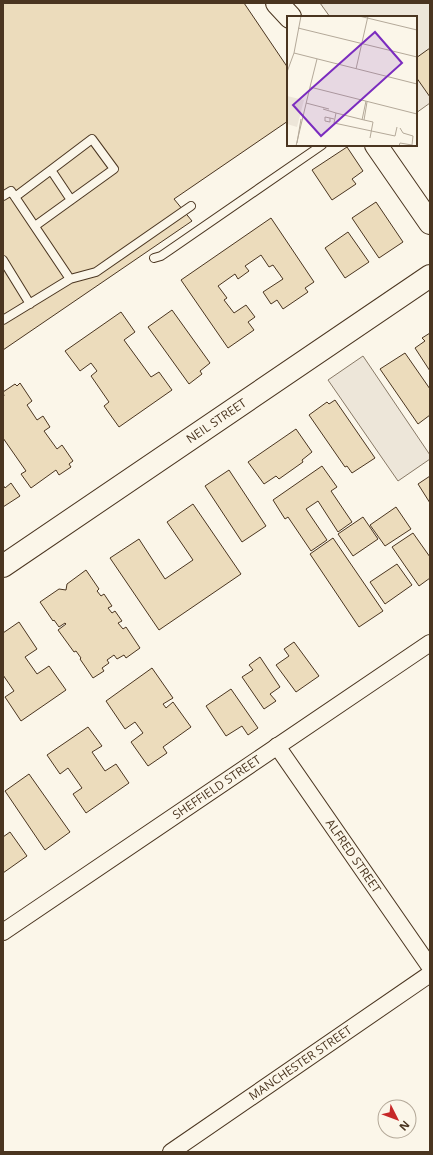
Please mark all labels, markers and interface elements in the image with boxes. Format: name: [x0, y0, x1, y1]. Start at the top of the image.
inset map: [287, 16, 417, 146]
street label: NEIL STREET: [183, 394, 250, 447]
street label: SHEFFIELD STREET: [169, 751, 264, 823]
street label: ALFRED STREET: [322, 815, 386, 897]
street label: MANCHESTER STREET: [245, 1021, 355, 1104]
north arrow: [377, 1099, 417, 1139]
text: N: [396, 1118, 413, 1134]

